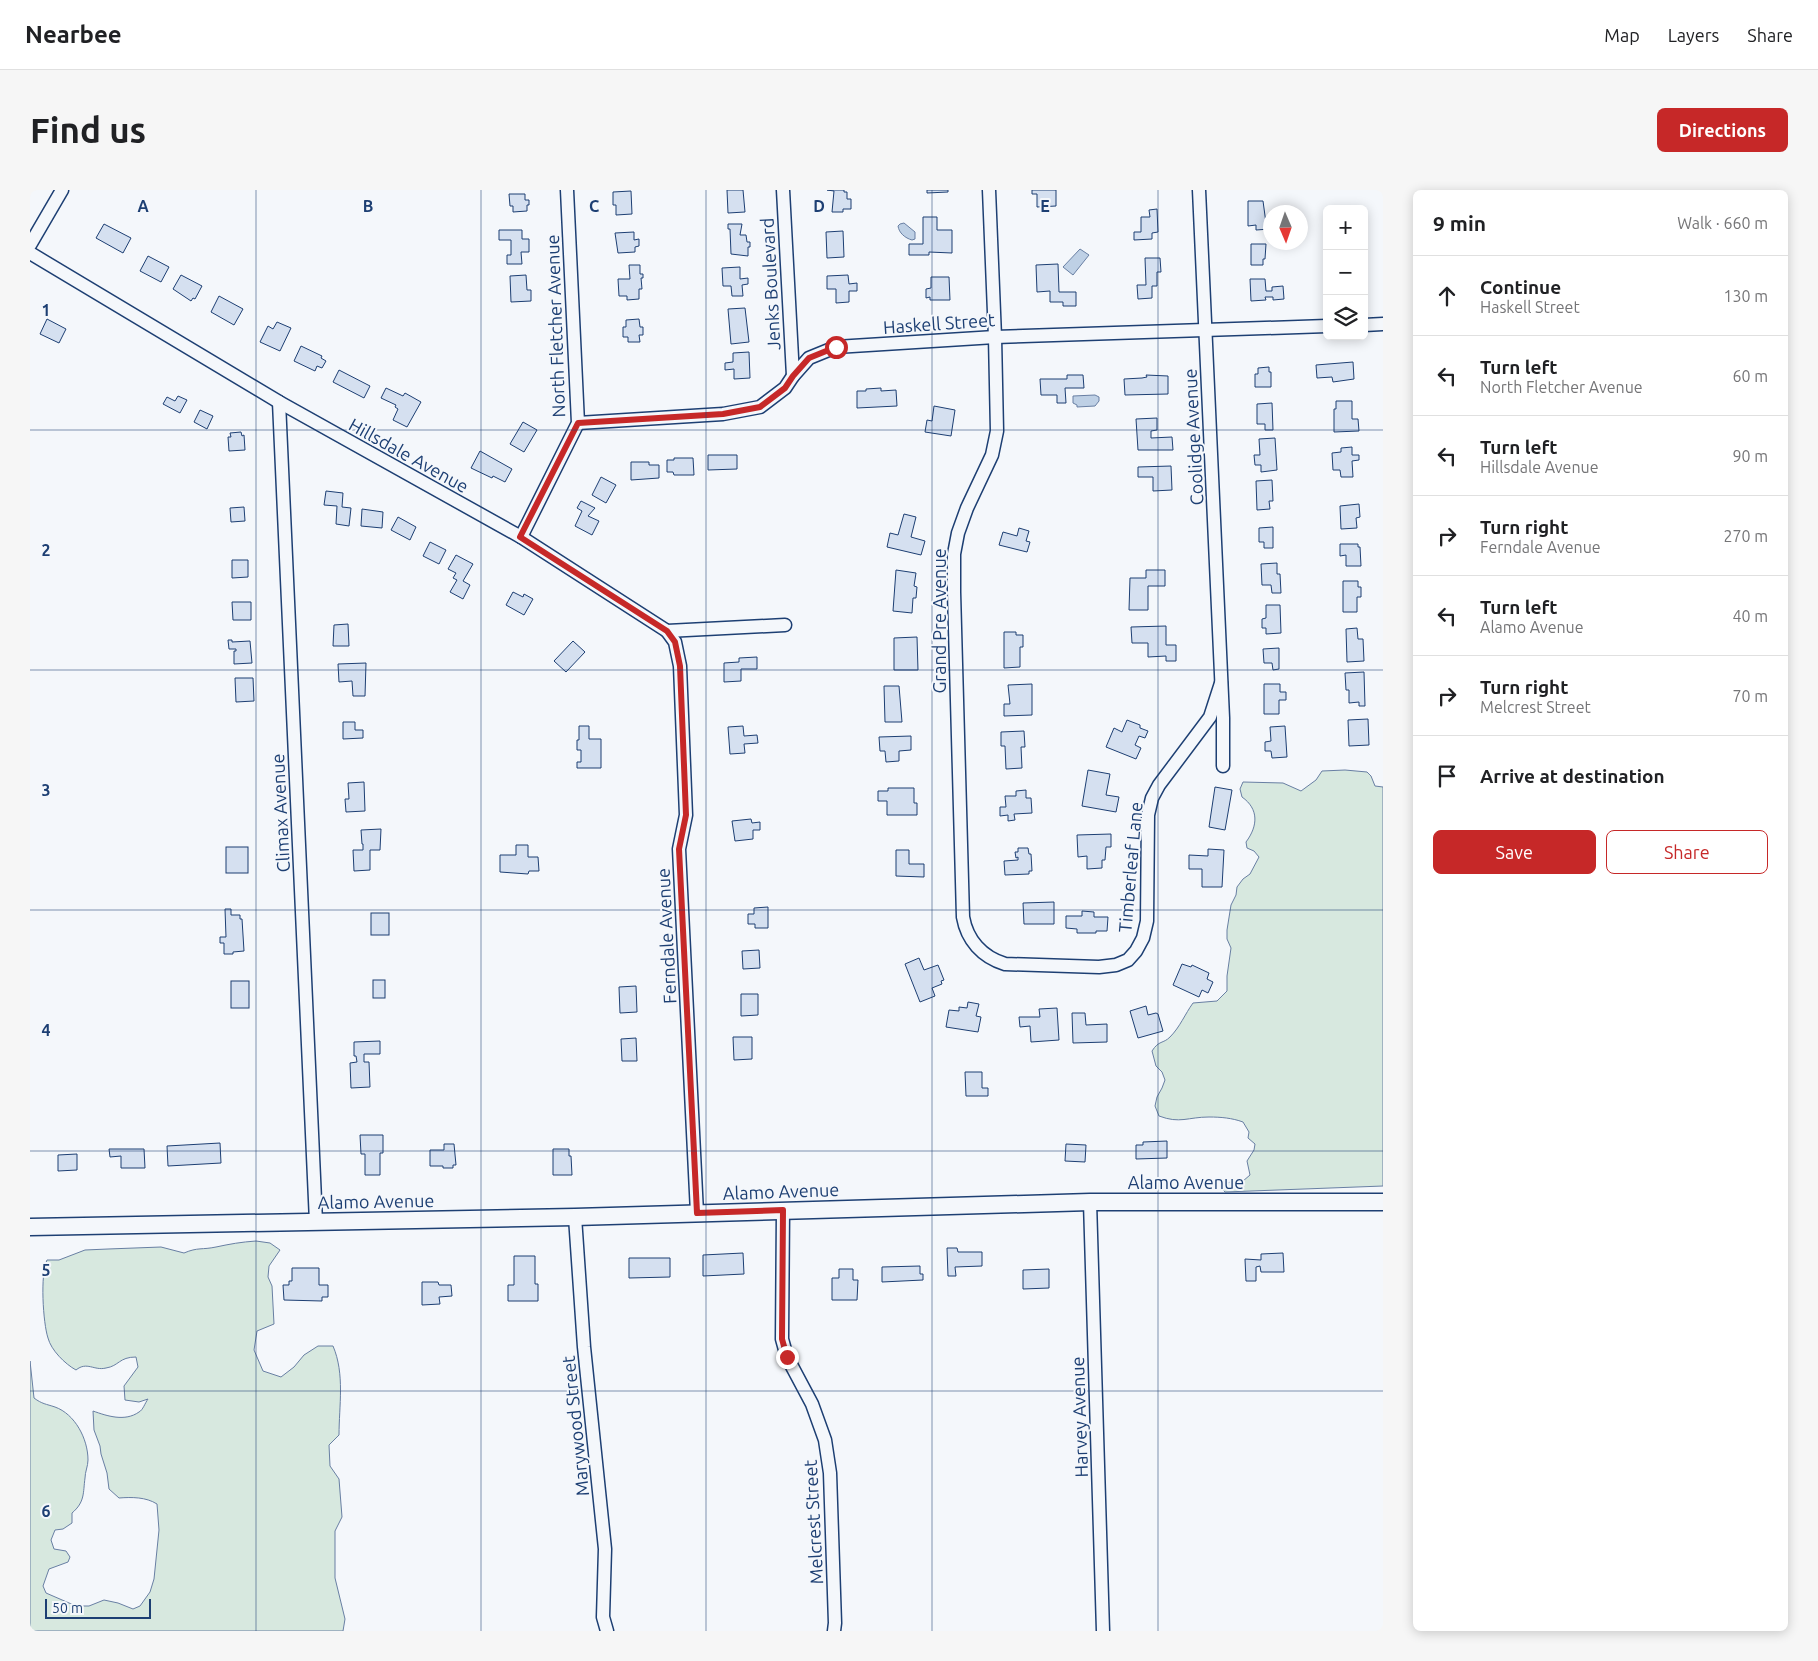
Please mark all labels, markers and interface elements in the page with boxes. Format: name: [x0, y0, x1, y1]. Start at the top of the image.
text: Nearbee: [25, 21, 122, 48]
text: Map: [1604, 25, 1640, 45]
text: Layers: [1668, 25, 1719, 45]
text: Share: [1747, 25, 1793, 45]
button: Directions: [1657, 108, 1788, 152]
text: Find us: [30, 110, 146, 150]
text: A: [137, 197, 149, 215]
text: B: [363, 197, 373, 215]
text: C: [589, 197, 599, 215]
text: D: [813, 197, 825, 215]
text: E: [1040, 197, 1050, 215]
north arrow: [1263, 205, 1308, 250]
map controls: [1323, 205, 1368, 340]
button: +: [1323, 205, 1368, 250]
text: 9 min: [1433, 211, 1486, 235]
text: Walk · 660 m: [1677, 214, 1768, 232]
street label: Jenks Boulevard: [757, 217, 783, 351]
street label: North Fletcher Avenue: [542, 234, 568, 418]
button: −: [1323, 250, 1368, 295]
text: Continue: [1480, 276, 1561, 298]
icon: ahead: [1433, 282, 1461, 310]
text: 130 m: [1723, 287, 1768, 305]
button: layers: [1323, 295, 1368, 340]
text: Haskell Street: [1480, 298, 1580, 316]
text: 1: [41, 301, 51, 319]
street label: Haskell Street: [882, 309, 996, 337]
route start: [825, 336, 848, 359]
text: Turn left: [1480, 356, 1558, 378]
icon: left: [1433, 362, 1461, 390]
text: 60 m: [1732, 367, 1768, 385]
street label: Coolidge Avenue: [1179, 368, 1207, 506]
text: North Fletcher Avenue: [1480, 378, 1643, 396]
street label: Hillsdale Avenue: [346, 414, 472, 496]
text: Turn left: [1480, 436, 1558, 458]
icon: left: [1433, 442, 1461, 470]
text: 90 m: [1732, 447, 1768, 465]
text: Hillsdale Avenue: [1480, 458, 1599, 476]
text: Turn right: [1480, 516, 1568, 538]
icon: right: [1433, 522, 1461, 550]
text: 270 m: [1723, 527, 1768, 545]
text: Ferndale Avenue: [1480, 538, 1601, 556]
text: 2: [41, 541, 51, 559]
street label: Grand Pre Avenue: [929, 548, 949, 694]
text: Turn left: [1480, 596, 1558, 618]
icon: left: [1433, 602, 1461, 630]
text: 40 m: [1732, 607, 1768, 625]
text: Alamo Avenue: [1480, 618, 1584, 636]
text: Turn right: [1480, 676, 1568, 698]
icon: right: [1433, 682, 1461, 710]
text: 70 m: [1732, 687, 1768, 705]
text: Melcrest Street: [1480, 698, 1591, 716]
street label: Climax Avenue: [267, 753, 293, 873]
icon: arrive: [1433, 762, 1461, 790]
text: Arrive at destination: [1480, 765, 1665, 787]
text: 3: [41, 781, 51, 799]
street label: Timberleaf Lane: [1114, 801, 1146, 933]
button: Save: [1433, 830, 1596, 874]
button: Share: [1606, 830, 1768, 874]
street label: Ferndale Avenue: [652, 868, 680, 1004]
text: 4: [41, 1021, 51, 1039]
street label: Alamo Avenue: [1128, 1172, 1244, 1192]
street label: Alamo Avenue: [722, 1179, 840, 1203]
street label: Alamo Avenue: [318, 1190, 434, 1212]
text: 5: [41, 1261, 51, 1279]
route end: [776, 1346, 799, 1369]
street label: Marywood Street: [558, 1355, 592, 1497]
street label: Harvey Avenue: [1067, 1356, 1091, 1478]
street label: Melcrest Street: [800, 1459, 826, 1585]
text: 6: [41, 1502, 51, 1520]
scale bar: [45, 1596, 151, 1619]
text: 50 m: [52, 1600, 83, 1616]

